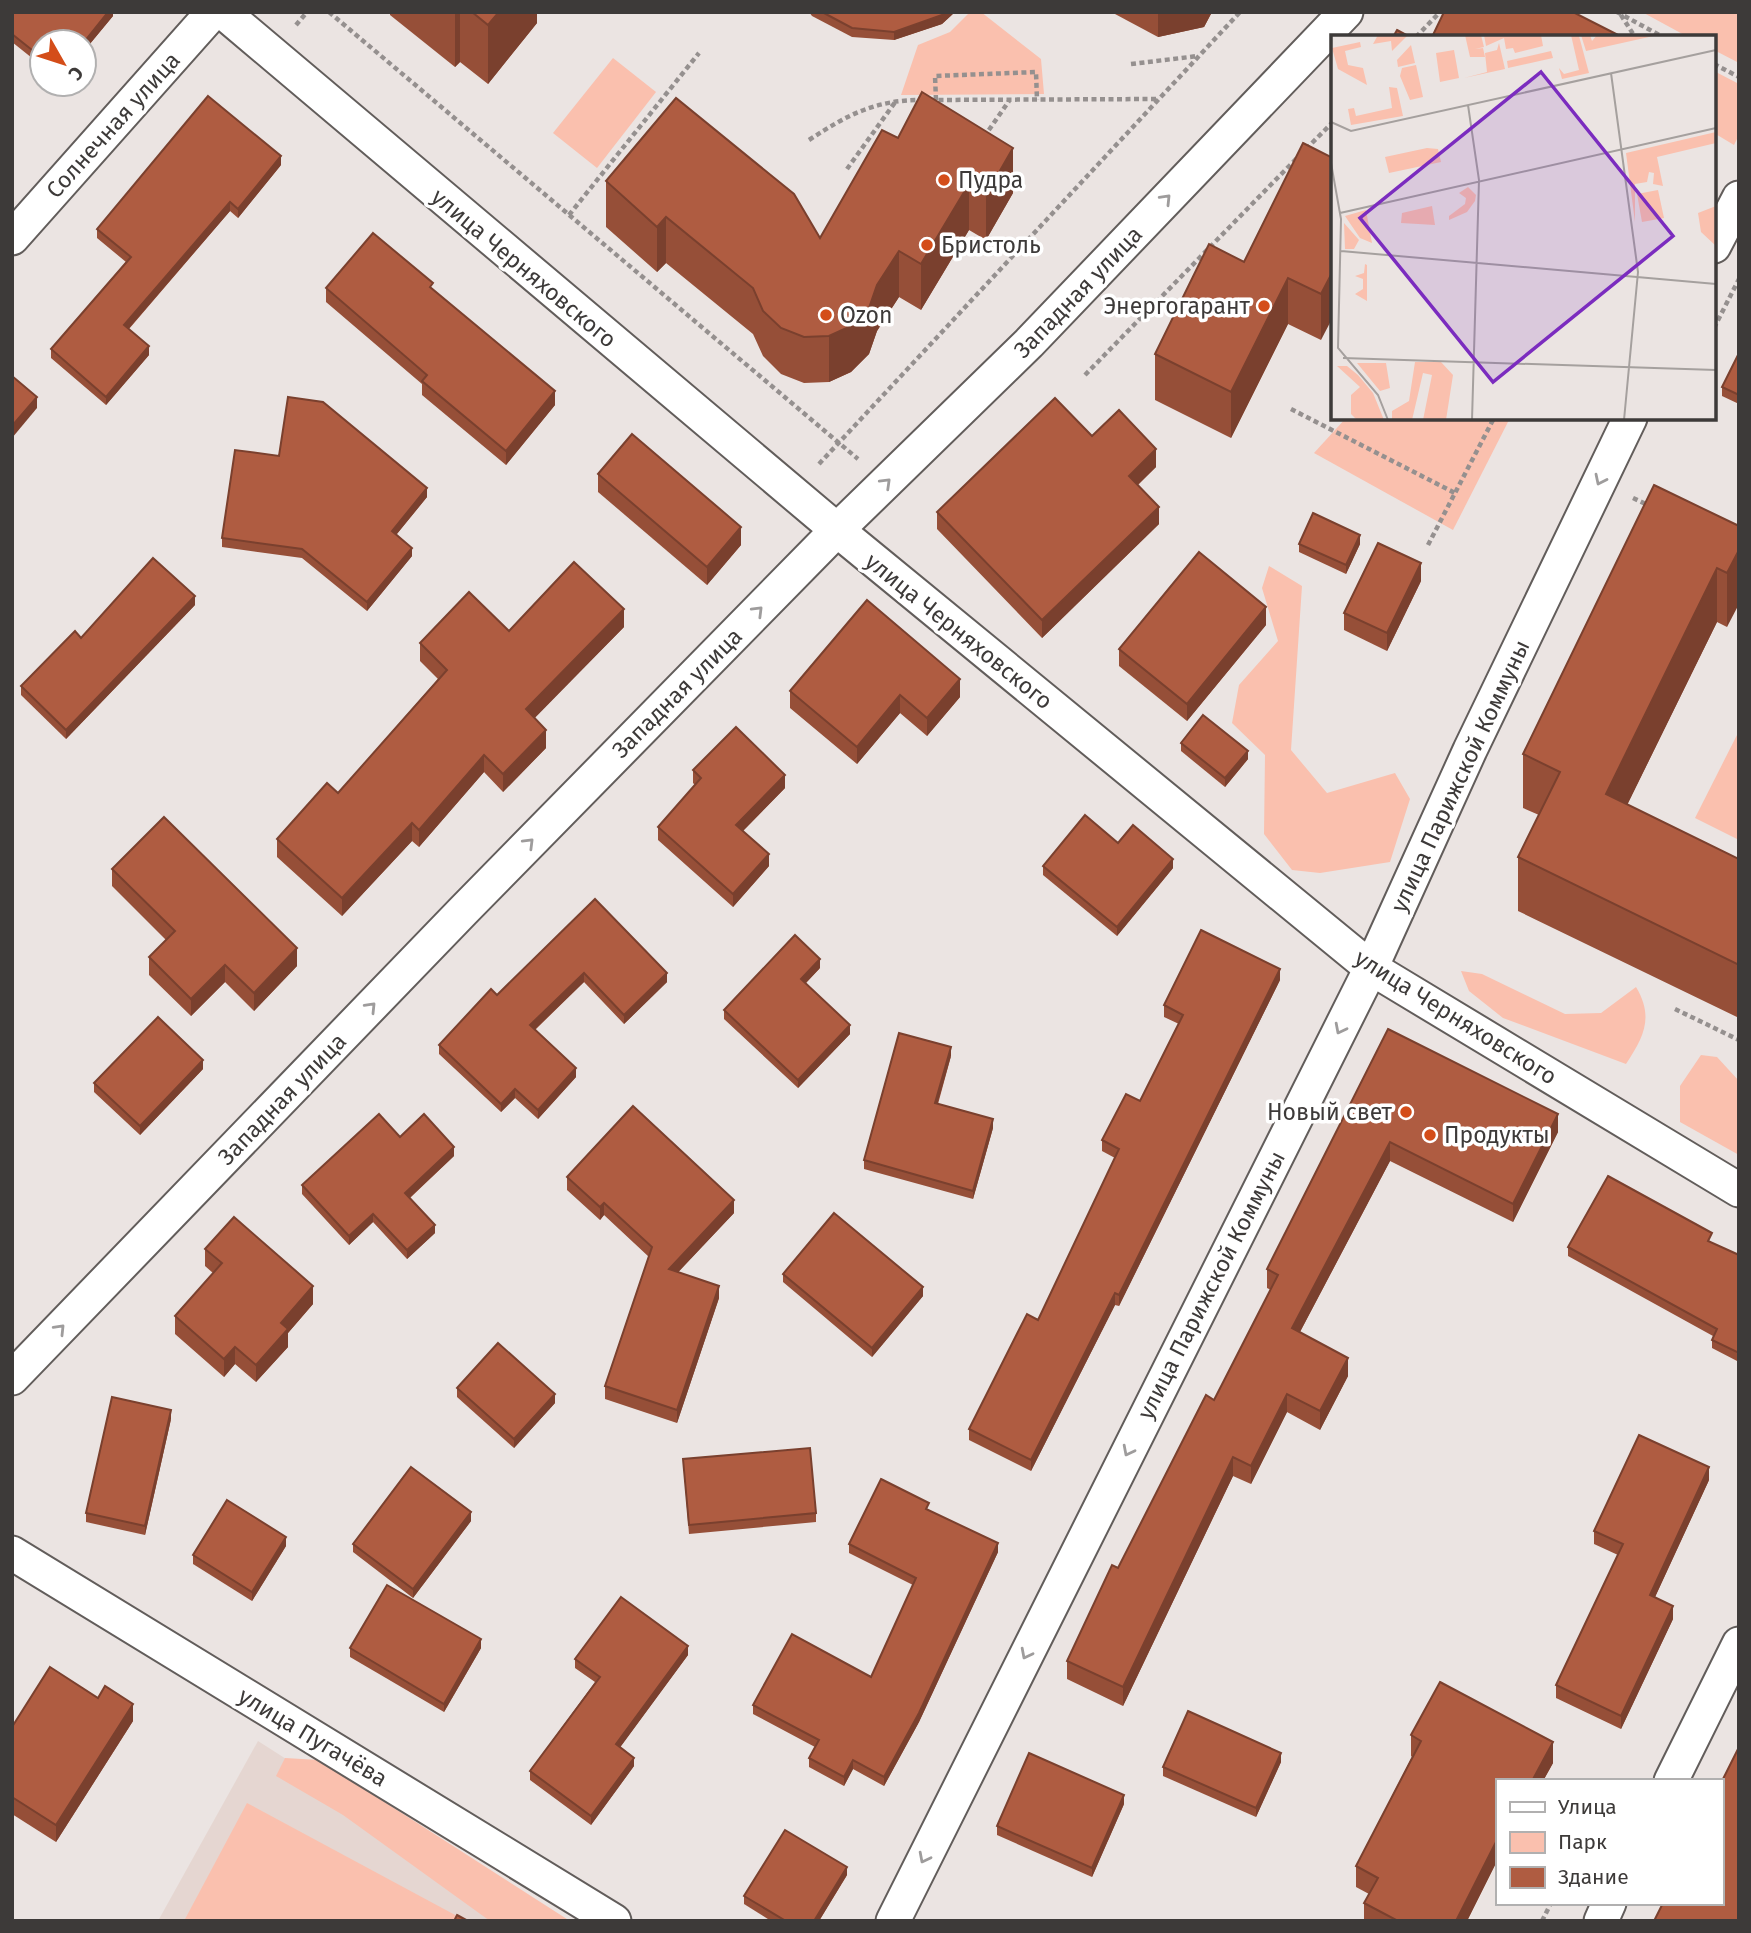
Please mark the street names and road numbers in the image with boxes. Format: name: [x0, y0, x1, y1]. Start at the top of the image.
street label: Солнечная улица: [40, 46, 186, 204]
street label: улица Черняховского: [426, 182, 622, 354]
street label: Западная улица: [1008, 220, 1148, 364]
street label: улица Черняховского: [860, 547, 1058, 715]
street label: Западная улица: [606, 622, 748, 764]
street label: улица Парижской Коммуны: [1384, 635, 1536, 917]
street label: улица Черняховского: [1350, 943, 1562, 1091]
street label: Западная улица: [212, 1027, 352, 1171]
street label: улица Парижской Коммуны: [1131, 1146, 1291, 1424]
street label: улица Пугачёва: [233, 1681, 393, 1793]

